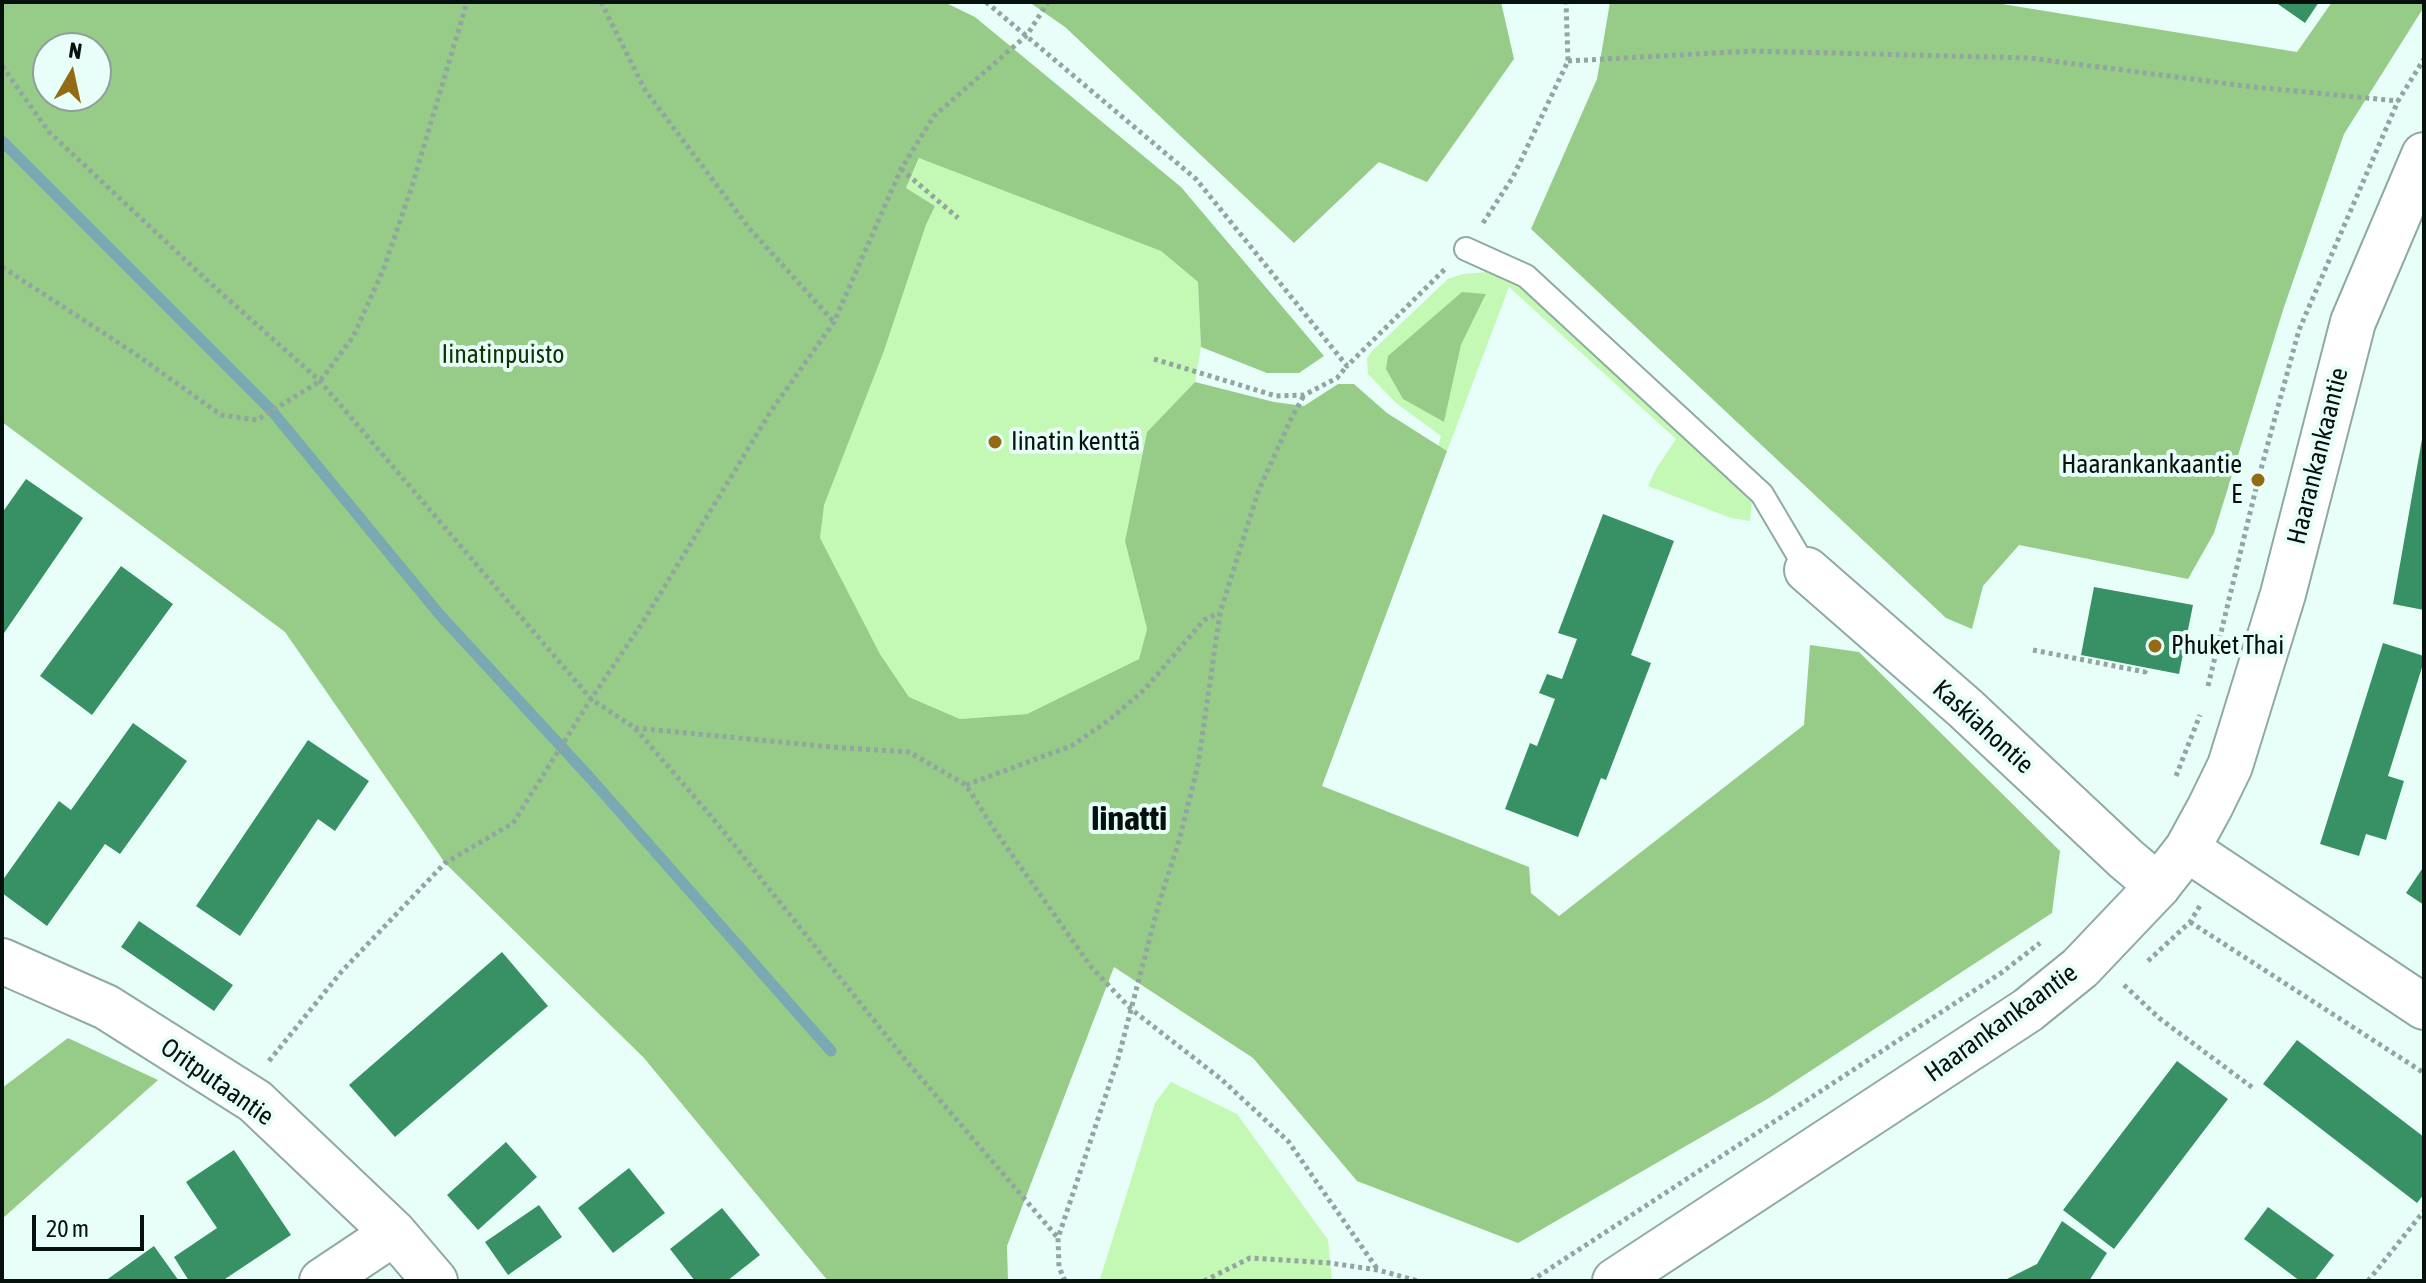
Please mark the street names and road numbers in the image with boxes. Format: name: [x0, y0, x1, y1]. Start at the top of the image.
street label: Haarankankaantie: [2281, 365, 2355, 547]
street label: Kaskiahontie: [1926, 674, 2040, 780]
street label: Haarankankaantie: [1919, 957, 2083, 1089]
street label: Oritputaantie: [154, 1032, 280, 1132]

